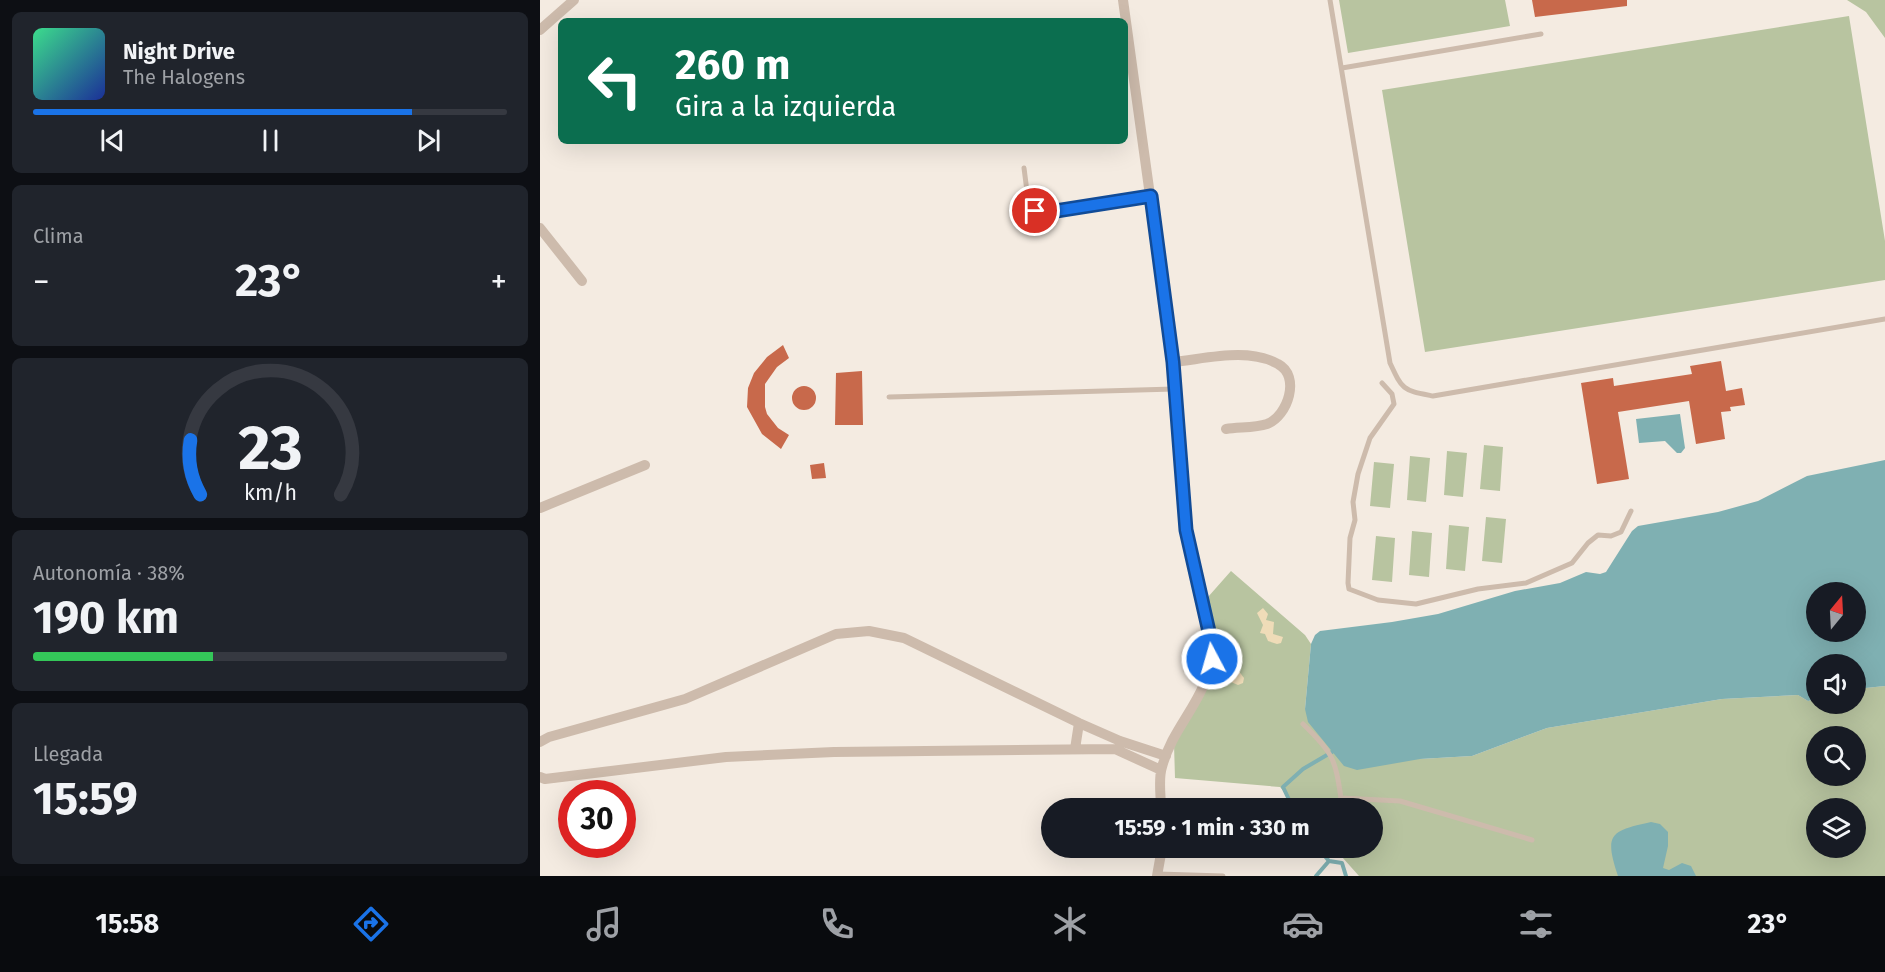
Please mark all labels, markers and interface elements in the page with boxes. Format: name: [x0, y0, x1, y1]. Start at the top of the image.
text: Night Drive: [123, 38, 235, 65]
text: 260 m: [675, 40, 790, 90]
icon: left: [576, 42, 654, 120]
text: The Halogens: [123, 65, 245, 89]
text: Gira a la izquierda: [675, 91, 896, 123]
icon: previous: [96, 124, 129, 157]
icon: pause: [254, 124, 287, 157]
icon: next: [412, 124, 445, 157]
pin: [1009, 185, 1060, 236]
icon: arrive: [1018, 194, 1051, 227]
text: Clima: [33, 224, 84, 248]
text: 23°: [235, 254, 305, 308]
text: −: [33, 262, 50, 302]
text: +: [491, 262, 507, 302]
text: 23: [238, 411, 302, 486]
text: km/h: [243, 480, 297, 506]
text: Autonomía · 38%: [33, 561, 185, 585]
north arrow: [1806, 582, 1866, 642]
map controls: [1806, 582, 1866, 858]
text: 190 km: [33, 591, 179, 645]
position arrow: [1180, 627, 1244, 691]
button: sound: [1806, 654, 1866, 714]
button: search: [1806, 726, 1866, 786]
text: Llegada: [33, 742, 103, 766]
text: 15:59: [33, 772, 138, 826]
speed limit sign: 30: [558, 780, 636, 858]
button: layers: [1806, 798, 1866, 858]
text: 15:59 · 1 min · 330 m: [1114, 814, 1310, 841]
icon: directions: [350, 903, 392, 945]
icon: music: [583, 903, 625, 945]
icon: phone: [816, 903, 858, 945]
icon: climate: [1049, 903, 1091, 945]
icon: car: [1282, 903, 1324, 945]
icon: filters: [1515, 903, 1557, 945]
text: 15:58: [95, 908, 159, 940]
text: 23°: [1748, 908, 1789, 940]

